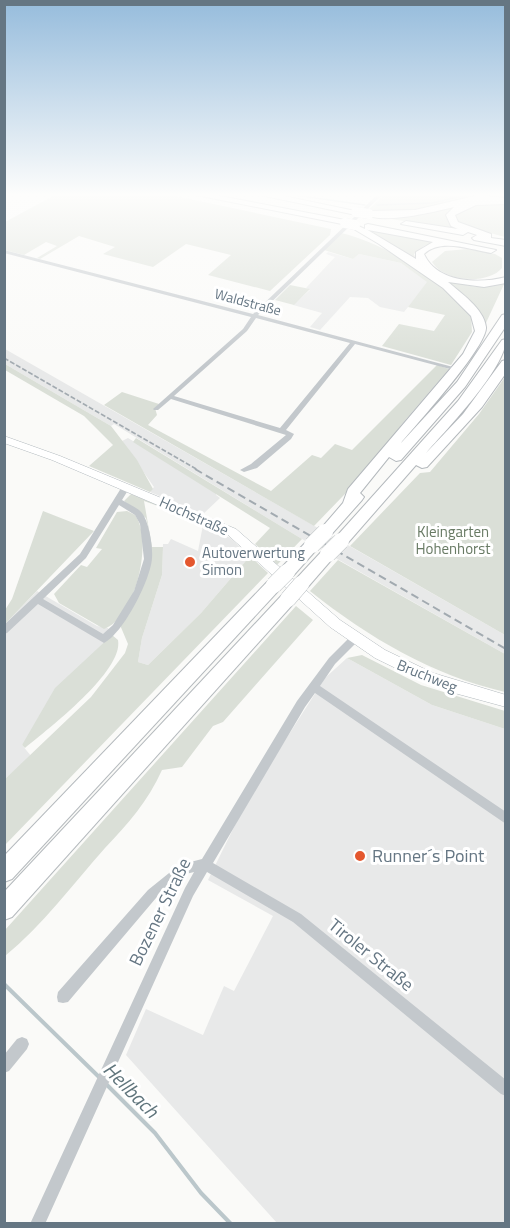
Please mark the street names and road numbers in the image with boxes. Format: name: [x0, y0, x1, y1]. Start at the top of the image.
street label: Waldstraße: [212, 283, 284, 320]
street label: Hochstraße: [156, 490, 233, 541]
street label: Bruchweg: [393, 653, 461, 698]
street label: Bozener Straße: [122, 853, 197, 970]
street label: Tiroler Straße: [323, 912, 420, 998]

